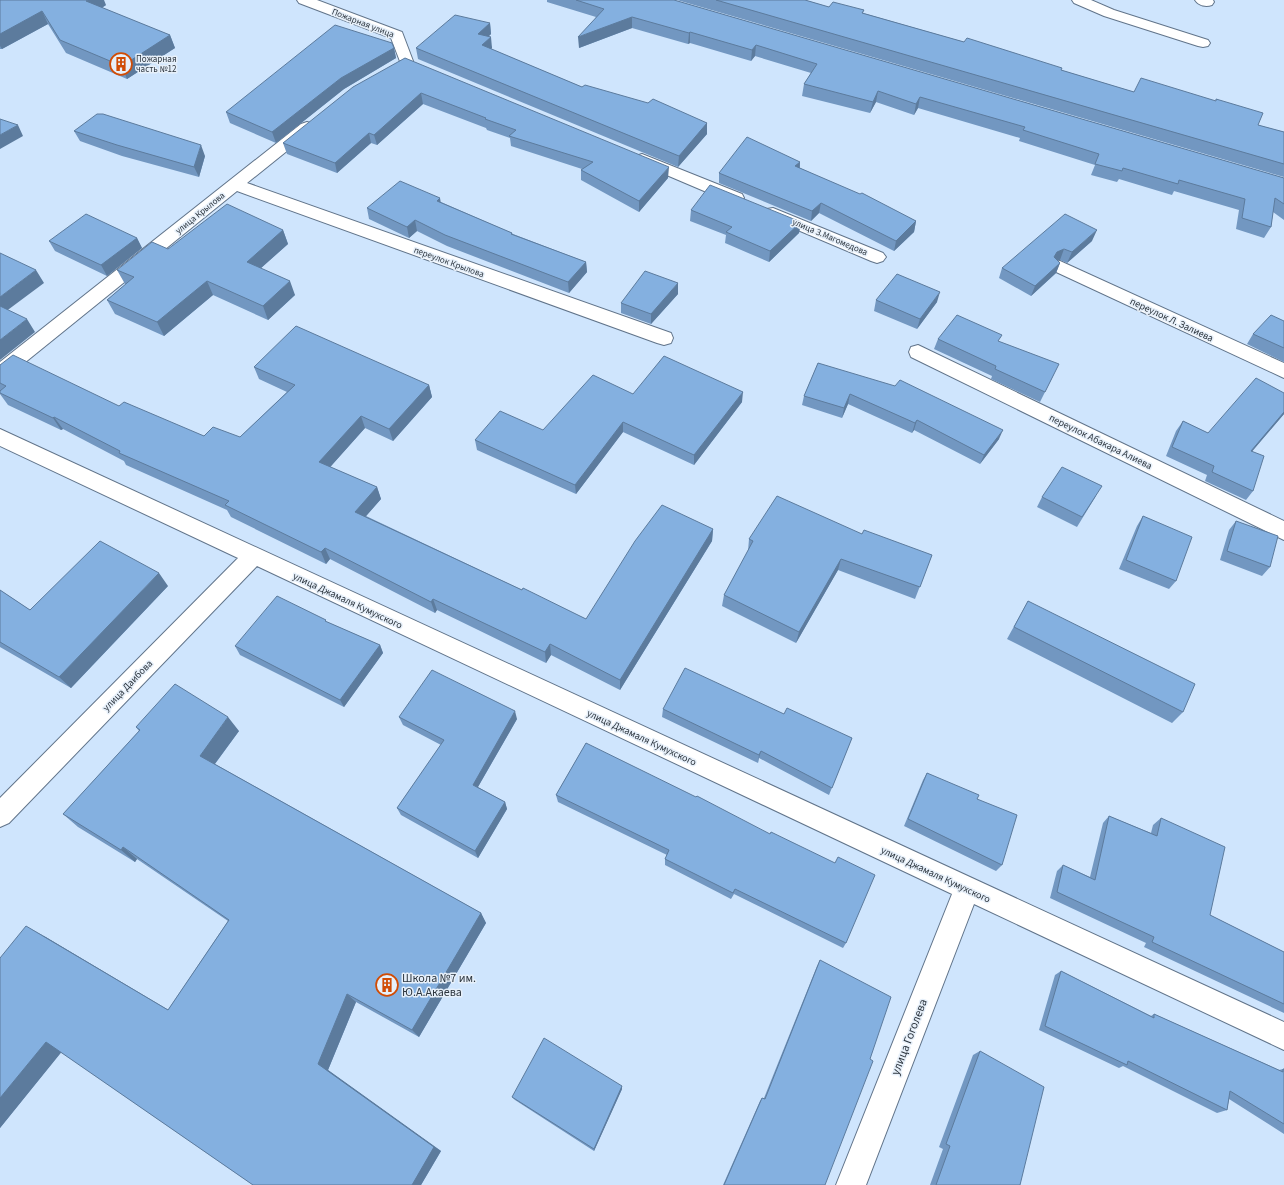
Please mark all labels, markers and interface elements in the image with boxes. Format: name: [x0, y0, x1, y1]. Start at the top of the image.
street label: Пожарная улица: [330, 6, 396, 41]
building icon: Пожарная часть №12: [108, 51, 134, 77]
place label: Пожарная часть №12: [136, 53, 177, 76]
street label: улица Крылова: [173, 189, 228, 237]
street label: улица З.Магомедова: [790, 216, 870, 259]
street label: переулок Крылова: [412, 244, 486, 281]
street label: переулок Л. Залиева: [1128, 294, 1216, 345]
street label: переулок Абакара Алиева: [1047, 411, 1154, 473]
street label: улица Джамаля Кумухского: [290, 569, 405, 633]
street label: улица Даибова: [100, 657, 156, 714]
street label: улица Джамаля Кумухского: [584, 706, 699, 770]
street label: улица Джамаля Кумухского: [878, 843, 993, 907]
place label: Школа №7 им. Ю.А.Акаева: [402, 970, 476, 1001]
building icon: Школа №7 им. Ю.А.Акаева: [374, 972, 400, 998]
street label: улица Гоголева: [887, 997, 932, 1078]

